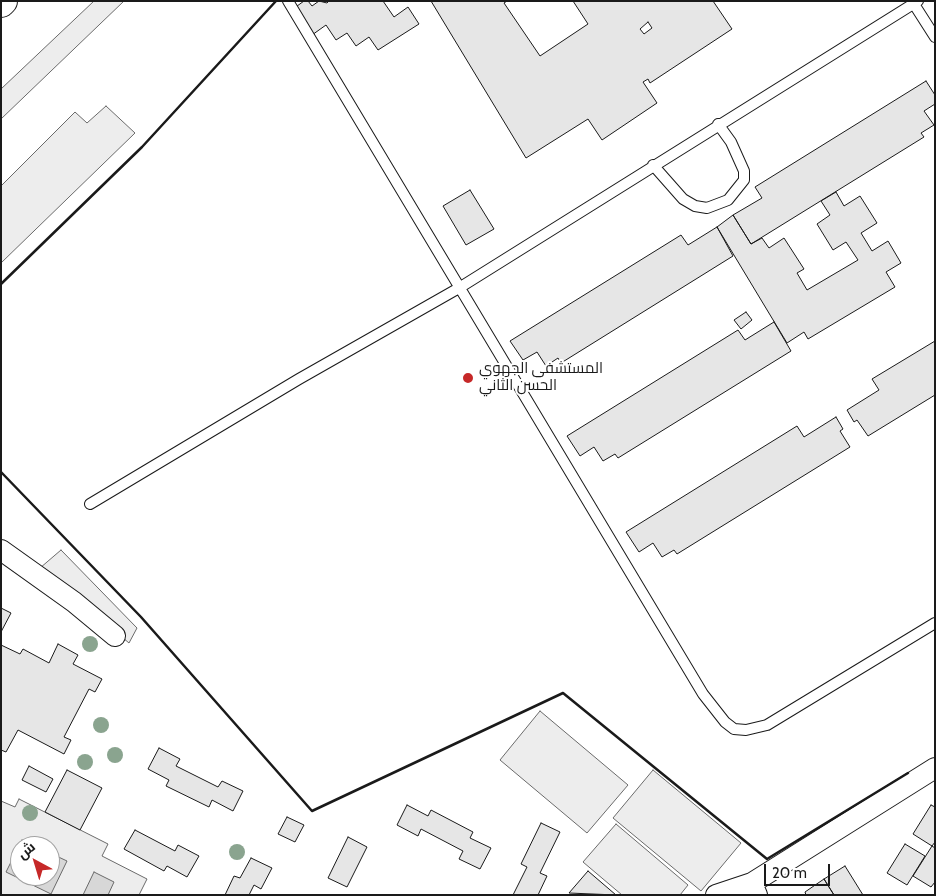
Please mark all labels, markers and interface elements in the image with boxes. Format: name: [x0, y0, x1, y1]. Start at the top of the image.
place label: المستشفى الجهوي الحسن الثاني: [479, 360, 603, 395]
marker: المستشفى الجهوي الحسن الثاني: [461, 371, 475, 385]
north arrow: [10, 836, 60, 886]
text: ش: [14, 837, 39, 863]
scale bar: [766, 854, 832, 886]
text: 20 m: [772, 864, 807, 882]

